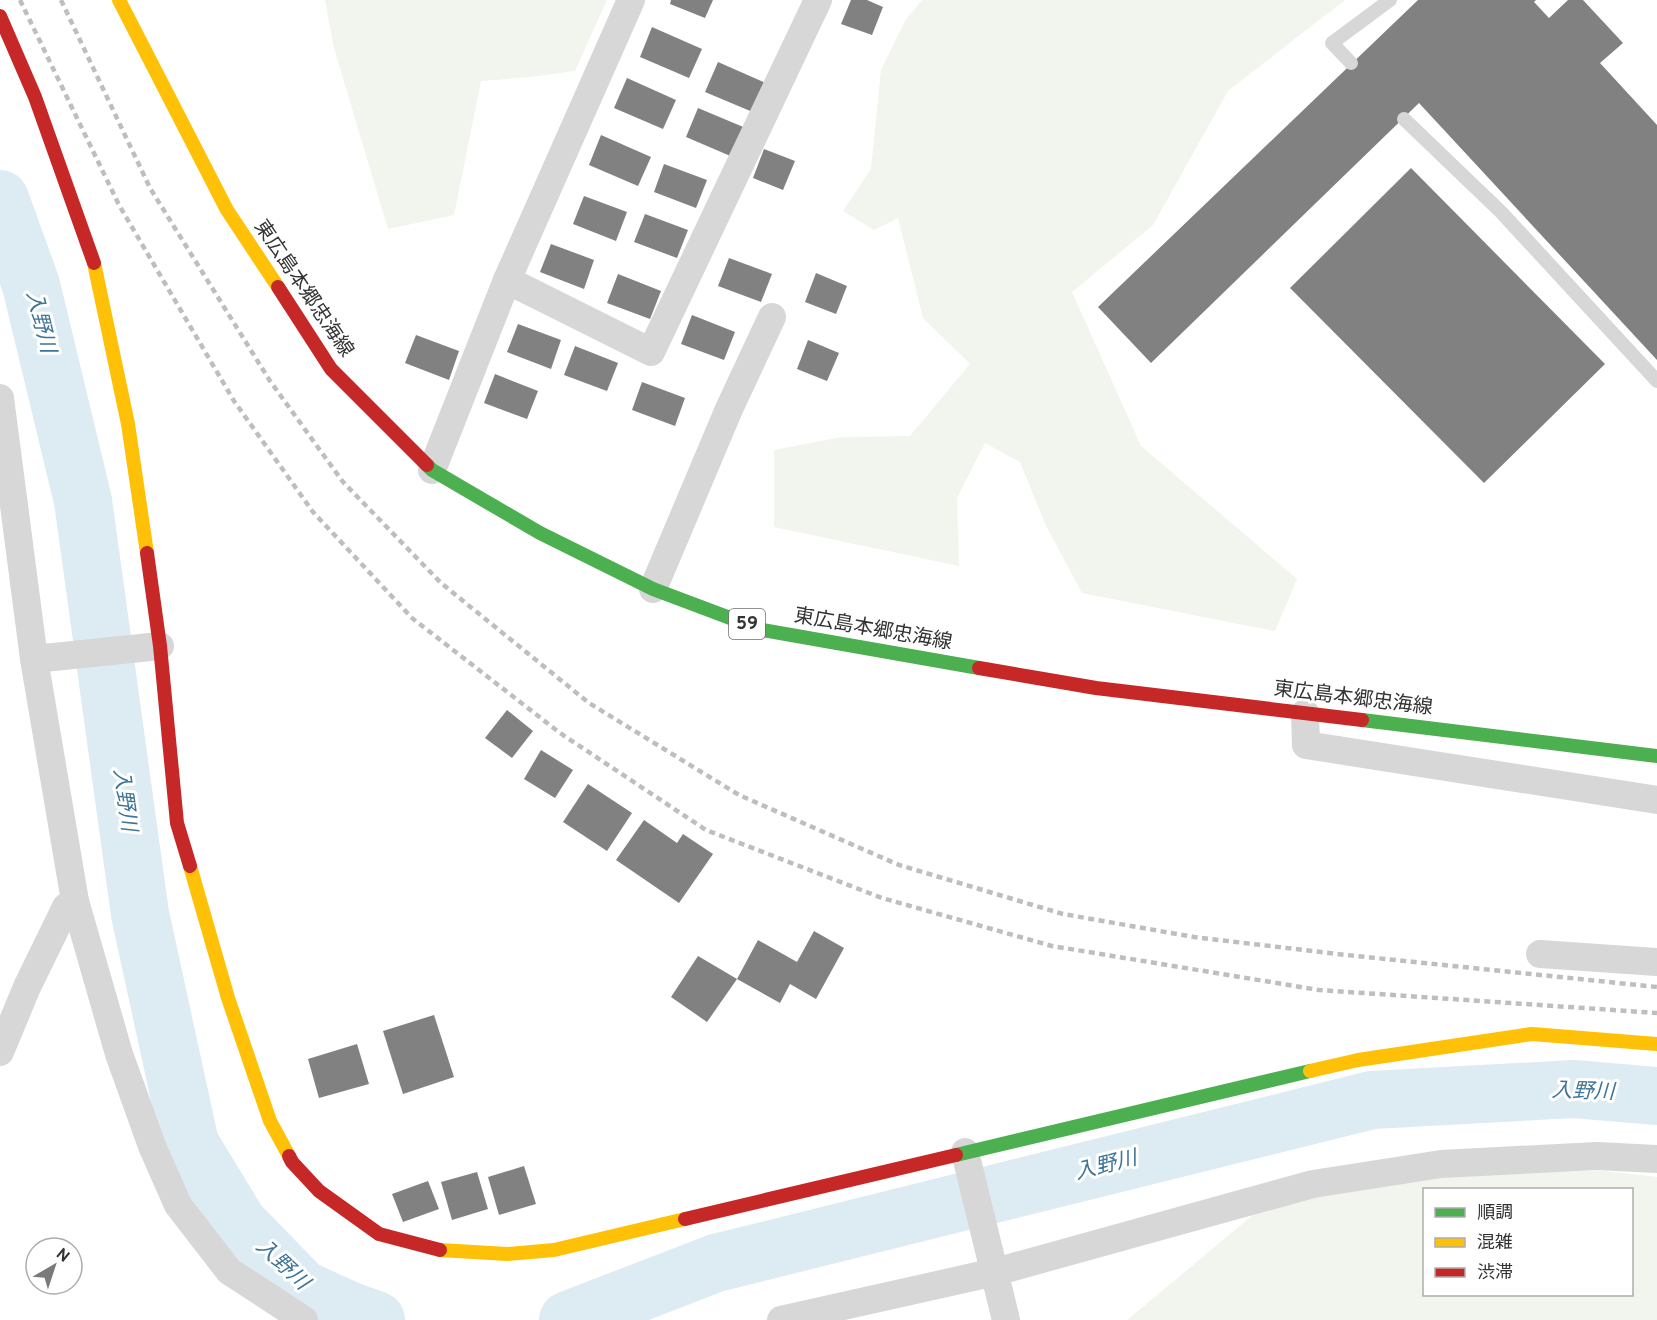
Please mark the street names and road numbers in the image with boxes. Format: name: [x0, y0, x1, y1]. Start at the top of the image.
street label: 東広島本郷忠海線: [247, 215, 359, 363]
street label: 東広島本郷忠海線: [792, 603, 954, 657]
road number: 59: [729, 609, 765, 639]
street label: 東広島本郷忠海線: [1272, 676, 1434, 722]

